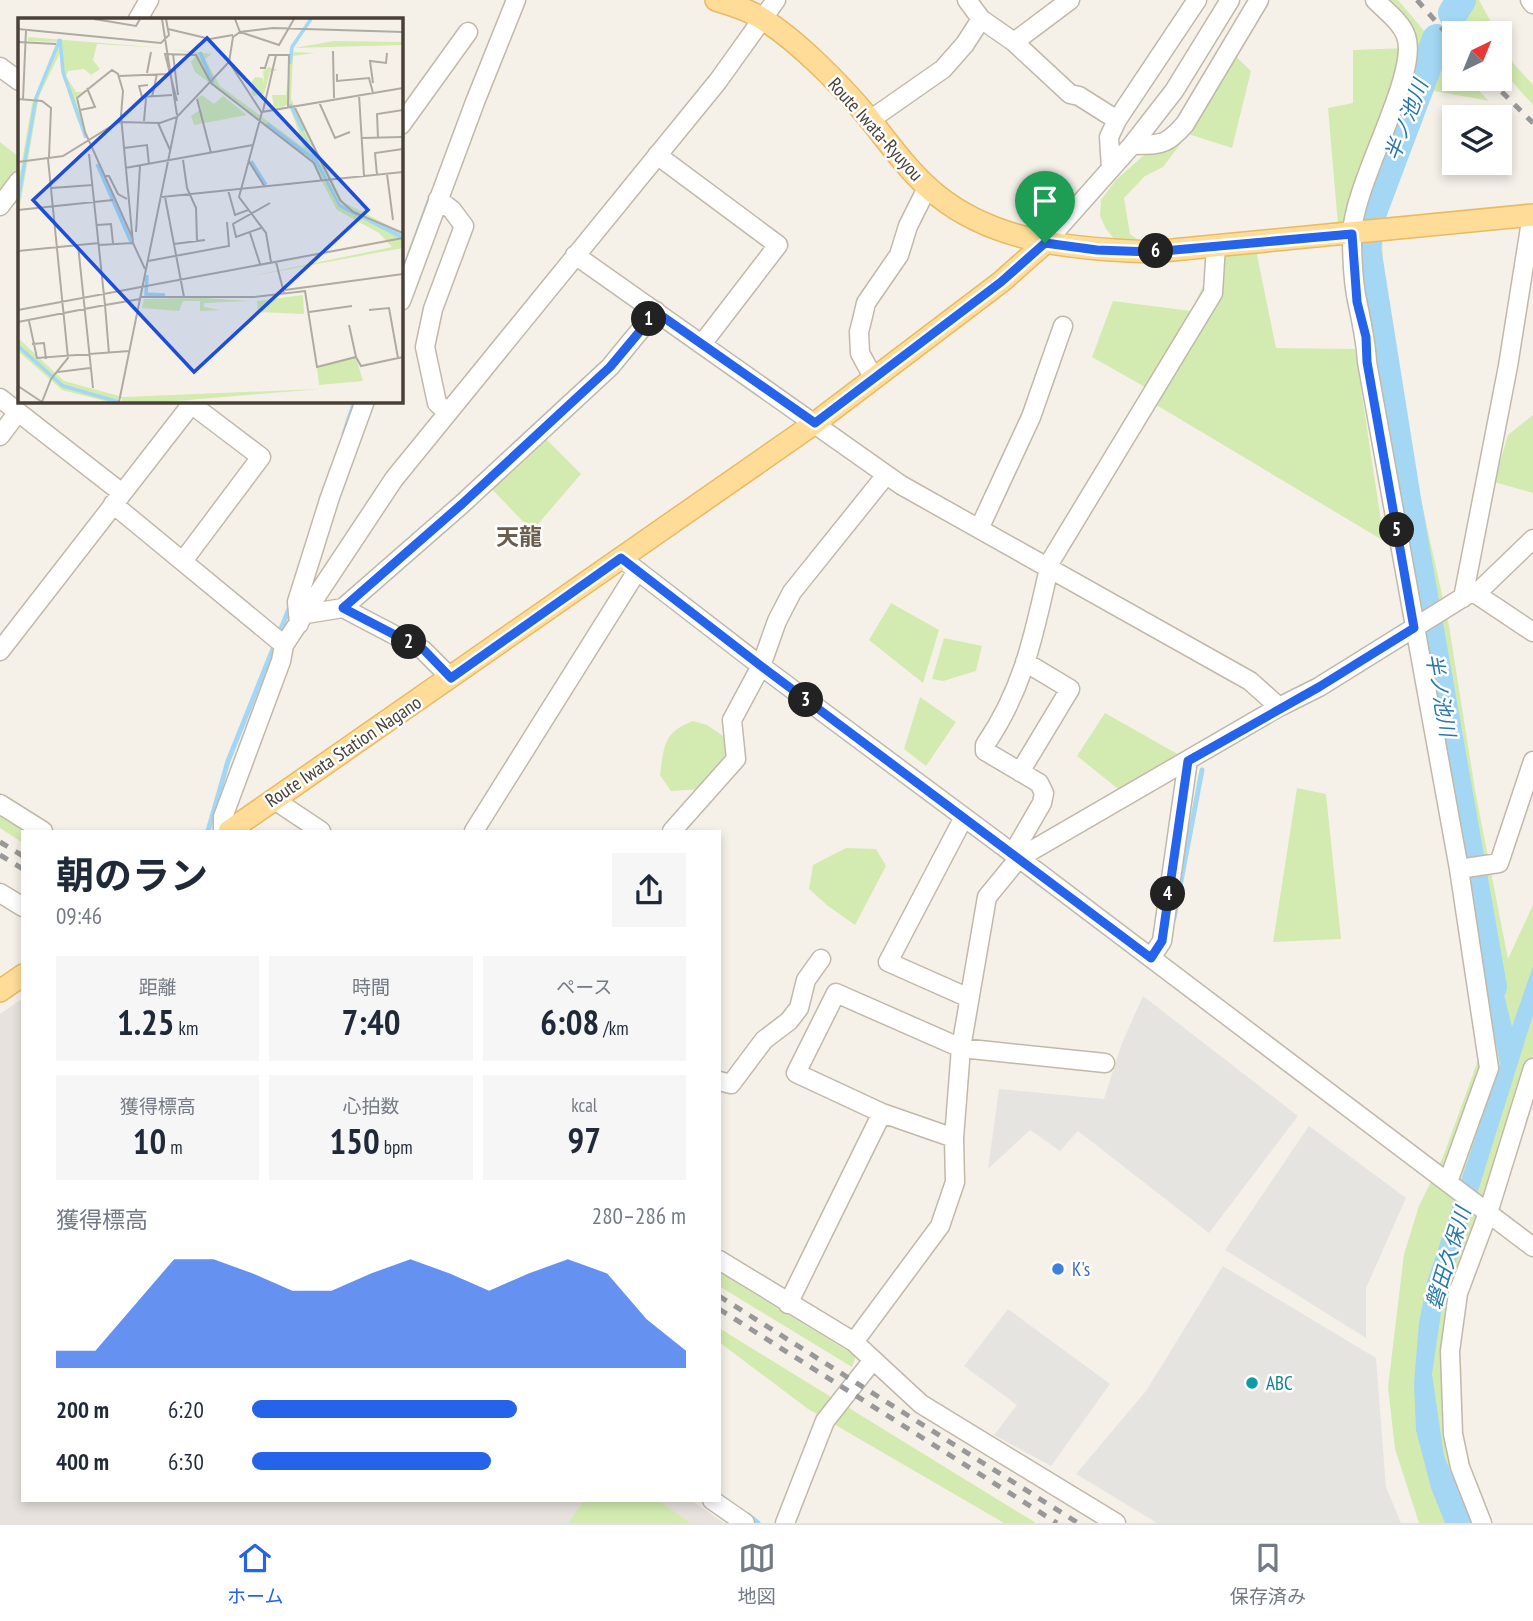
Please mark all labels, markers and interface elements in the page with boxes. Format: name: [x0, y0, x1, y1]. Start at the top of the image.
inset map: [18, 18, 402, 402]
north arrow: [1442, 21, 1512, 91]
map controls: [1442, 21, 1512, 175]
street label: Route Iwata-Ryuyou: [823, 72, 929, 186]
water label: 半ノ池川: [1378, 74, 1434, 164]
button: layers: [1442, 105, 1512, 175]
pin: [1015, 171, 1075, 243]
icon: arrive: [1026, 182, 1064, 220]
pin: 6: [1138, 233, 1174, 268]
text: 6: [1151, 238, 1160, 262]
pin: 1: [632, 302, 666, 336]
text: 1: [644, 306, 653, 330]
pin: 5: [1380, 512, 1414, 548]
text: 5: [1392, 517, 1401, 541]
district label: 天龍: [496, 522, 542, 551]
pin: 2: [392, 624, 426, 660]
text: 2: [404, 629, 413, 653]
water label: 半ノ池川: [1420, 651, 1462, 741]
pin: 3: [788, 682, 824, 718]
text: 3: [801, 687, 810, 711]
street label: Route Iwata Station Nagano: [260, 690, 426, 812]
text: 朝のラン: [56, 850, 208, 899]
button: share: [612, 853, 686, 927]
pin: 4: [1150, 876, 1186, 912]
text: 4: [1163, 881, 1172, 905]
text: 09:46: [56, 901, 102, 930]
text: 距離: [139, 975, 177, 999]
text: 時間: [352, 975, 390, 999]
text: ペース: [556, 975, 612, 999]
text: 1.25: [117, 999, 175, 1045]
text: 7:40: [342, 999, 400, 1045]
text: 6:08: [540, 999, 599, 1045]
text: km: [175, 1016, 198, 1040]
text: /km: [599, 1016, 629, 1040]
text: kcal: [571, 1093, 597, 1117]
text: 獲得標高: [120, 1094, 196, 1118]
text: 心拍数: [342, 1094, 400, 1118]
text: 97: [568, 1117, 601, 1163]
text: 10: [133, 1118, 166, 1164]
text: 150: [329, 1118, 380, 1164]
text: m: [166, 1135, 183, 1159]
text: bpm: [380, 1135, 413, 1159]
text: 280–286 m: [592, 1201, 686, 1230]
water label: 磐田久保川: [1420, 1202, 1477, 1312]
text: 獲得標高: [56, 1205, 148, 1234]
place label: K's: [1072, 1257, 1090, 1281]
marker: K's: [1050, 1261, 1066, 1277]
place label: ABC: [1266, 1371, 1293, 1395]
marker: ABC: [1244, 1375, 1260, 1391]
text: 200 m: [56, 1395, 109, 1424]
text: 6:20: [168, 1395, 204, 1424]
text: 400 m: [56, 1447, 109, 1476]
text: 6:30: [168, 1447, 204, 1476]
tab: ホーム: [227, 1539, 284, 1608]
tab: 地図: [738, 1539, 776, 1608]
tab: 保存済み: [1230, 1539, 1306, 1608]

